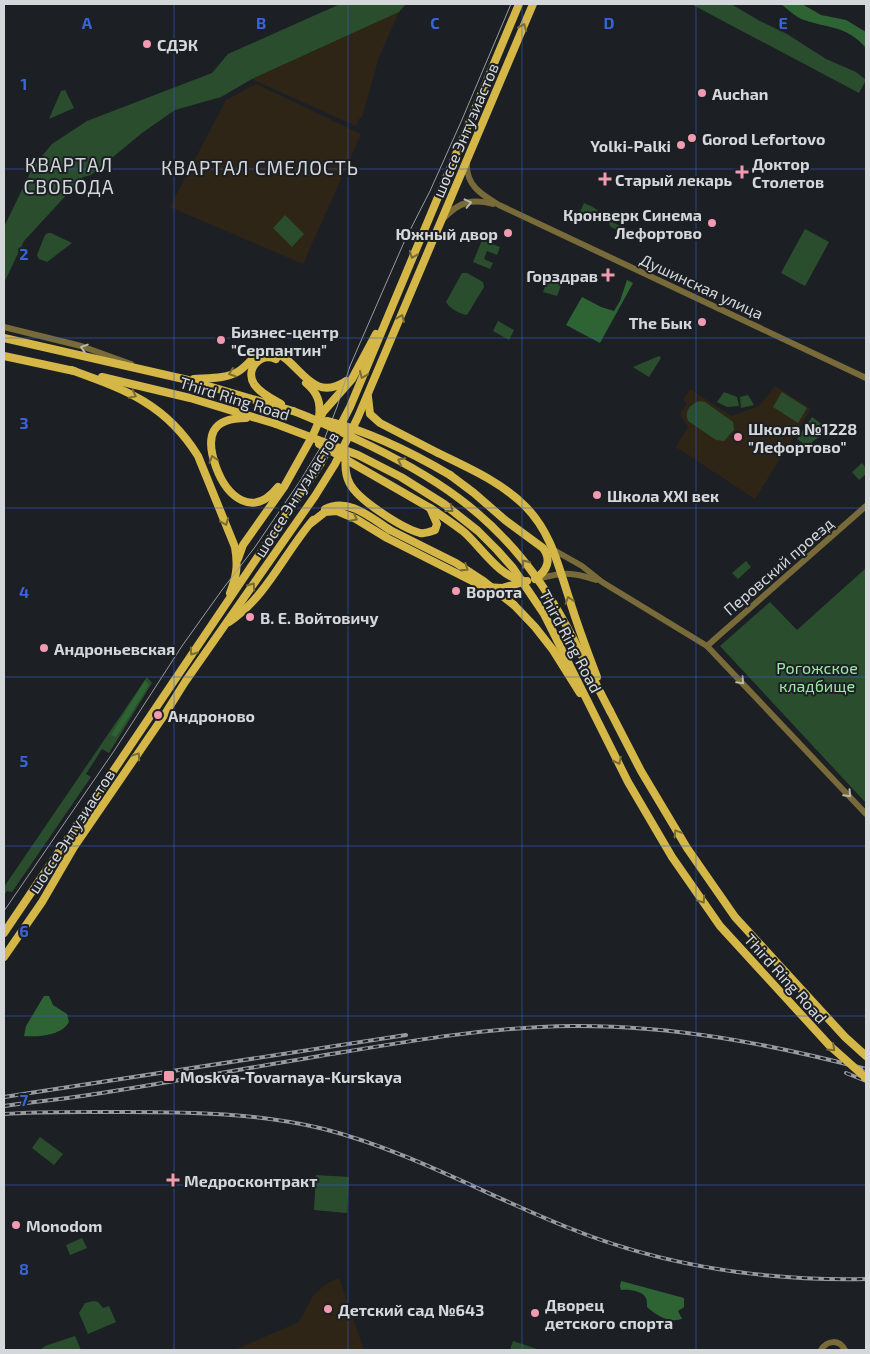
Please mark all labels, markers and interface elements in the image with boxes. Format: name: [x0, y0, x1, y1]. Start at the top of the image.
text: A: [82, 13, 93, 32]
text: B: [256, 13, 266, 32]
text: C: [430, 13, 440, 32]
text: D: [604, 13, 615, 32]
text: E: [778, 13, 788, 32]
one-way arrow: [517, 23, 527, 32]
place label: СДЭК: [157, 35, 198, 54]
marker: СДЭК: [141, 38, 153, 50]
street label: шоссе Энтузиастов: [428, 60, 503, 201]
text: 1: [21, 74, 27, 93]
place label: Auchan: [712, 84, 768, 103]
marker: Auchan: [696, 87, 708, 99]
place label: Gorod Lefortovo: [702, 129, 825, 148]
marker: Gorod Lefortovo: [686, 132, 698, 144]
place label: Yolki-Palki: [590, 136, 671, 155]
marker: Yolki-Palki: [675, 139, 687, 151]
district label: КВАРТАЛ СВОБОДА: [24, 153, 115, 198]
place label: Доктор Столетов: [752, 154, 824, 191]
district label: КВАРТАЛ СМЕЛОСТЬ: [161, 156, 359, 179]
marker: Доктор Столетов: [736, 166, 748, 178]
place label: Старый лекарь: [615, 170, 733, 189]
marker: Старый лекарь: [599, 173, 611, 185]
one-way arrow: [463, 198, 472, 209]
place label: Кронверк Синема Лефортово: [563, 205, 702, 242]
marker: Кронверк Синема Лефортово: [706, 217, 718, 229]
place label: Южный двор: [395, 224, 498, 243]
marker: Южный двор: [502, 227, 514, 239]
text: 2: [19, 244, 29, 263]
street label: Душинская улица: [637, 249, 766, 324]
one-way arrow: [409, 250, 419, 259]
place label: Горздрав: [526, 266, 598, 285]
marker: Горздрав: [602, 269, 614, 281]
place label: The Бык: [629, 313, 692, 332]
one-way arrow: [395, 314, 405, 322]
marker: The Бык: [696, 316, 708, 328]
place label: Бизнес-центр "Серпантин": [231, 322, 339, 359]
marker: Бизнес-центр "Серпантин": [215, 334, 227, 346]
one-way arrow: [80, 343, 89, 353]
one-way arrow: [229, 367, 237, 377]
one-way arrow: [359, 370, 369, 378]
street label: Third Ring Road: [178, 372, 292, 424]
one-way arrow: [127, 388, 136, 398]
text: 3: [19, 413, 29, 432]
place label: Школа №1228 "Лефортово": [748, 419, 857, 456]
street label: шоссе Энтузиастов: [250, 428, 343, 561]
marker: Школа №1228 "Лефортово": [732, 431, 744, 443]
one-way arrow: [209, 456, 219, 464]
one-way arrow: [397, 457, 406, 467]
place label: Школа XXI век: [607, 486, 719, 505]
marker: Школа XXI век: [591, 489, 603, 501]
one-way arrow: [445, 503, 454, 512]
one-way arrow: [349, 512, 358, 522]
street label: Перовский проезд: [719, 513, 837, 619]
one-way arrow: [219, 517, 229, 526]
one-way arrow: [523, 560, 531, 569]
one-way arrow: [459, 562, 468, 572]
text: 4: [19, 582, 29, 601]
place label: Ворота: [466, 582, 522, 601]
one-way arrow: [247, 583, 255, 592]
marker: Ворота: [450, 585, 462, 597]
street label: Third Ring Road: [536, 586, 606, 696]
one-way arrow: [565, 596, 575, 604]
place label: В. Е. Войтовичу: [260, 608, 378, 627]
marker: В. Е. Войтовичу: [244, 611, 256, 623]
place label: Андроньевская: [54, 639, 175, 658]
marker: Андроньевская: [38, 642, 50, 654]
one-way arrow: [190, 646, 199, 655]
park label: Рогожское кладбище: [776, 658, 858, 695]
one-way arrow: [735, 675, 744, 684]
place label: Андроново: [168, 706, 255, 725]
marker: Андроново: [152, 709, 164, 721]
text: 5: [20, 751, 29, 770]
one-way arrow: [131, 752, 140, 762]
one-way arrow: [612, 756, 622, 765]
street label: шоссе Энтузиастов: [24, 765, 119, 897]
one-way arrow: [842, 789, 851, 798]
one-way arrow: [674, 829, 684, 838]
one-way arrow: [696, 894, 705, 903]
text: 6: [19, 921, 29, 940]
street label: Third Ring Road: [741, 929, 831, 1027]
one-way arrow: [827, 1042, 836, 1051]
place label: Moskva-Tovarnaya-Kurskaya: [180, 1067, 402, 1087]
marker: Moskva-Tovarnaya-Kurskaya: [162, 1069, 176, 1083]
text: 7: [20, 1090, 29, 1109]
place label: Медросконтракт: [184, 1171, 317, 1190]
marker: Медросконтракт: [166, 1173, 180, 1187]
place label: Monodom: [26, 1216, 102, 1235]
marker: Monodom: [10, 1219, 22, 1231]
text: 8: [19, 1259, 29, 1278]
place label: Дворец детского спорта: [545, 1295, 673, 1332]
place label: Детский сад №643: [338, 1300, 484, 1319]
marker: Детский сад №643: [322, 1303, 334, 1315]
marker: Дворец детского спорта: [529, 1307, 541, 1319]

